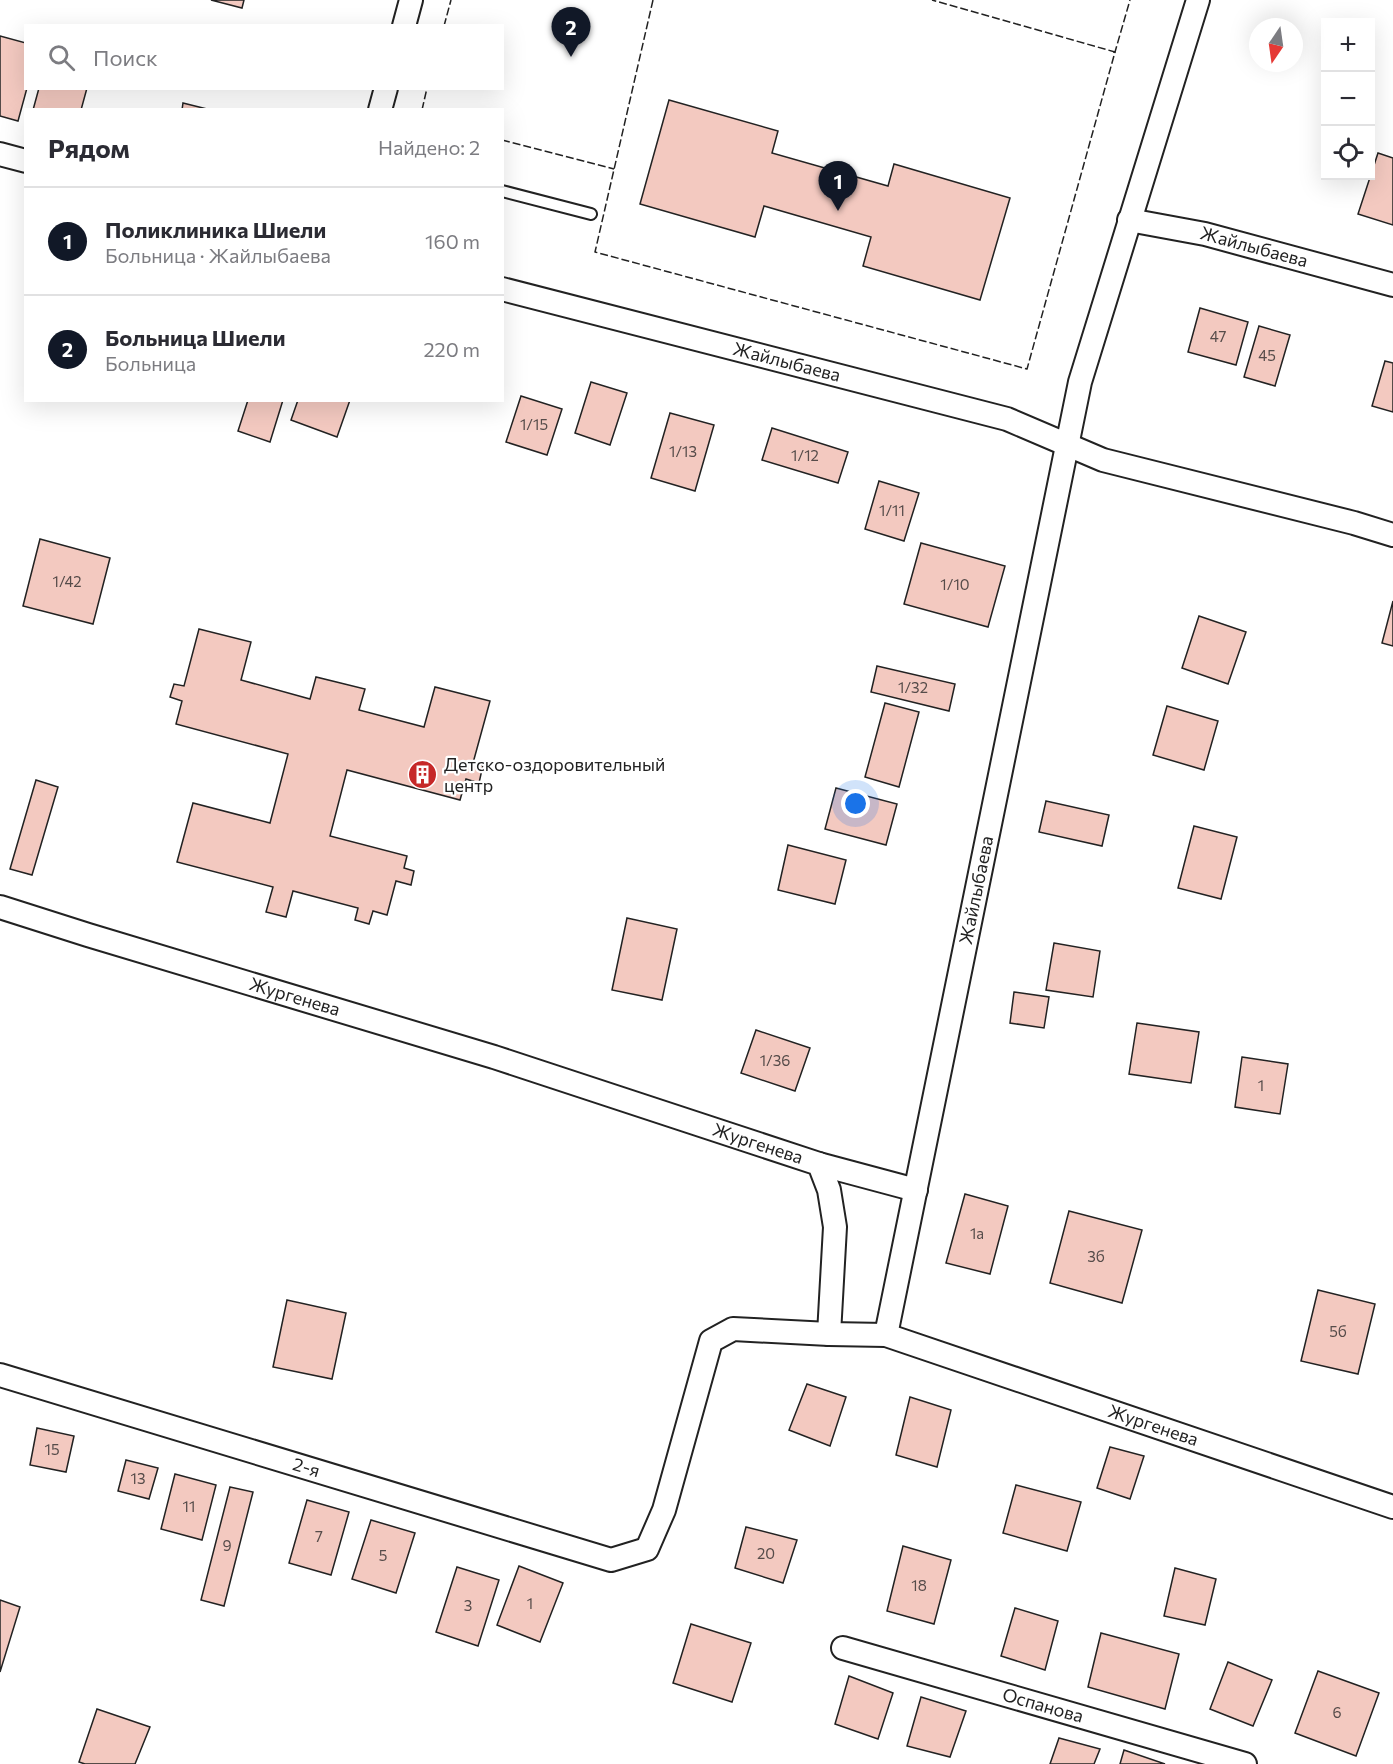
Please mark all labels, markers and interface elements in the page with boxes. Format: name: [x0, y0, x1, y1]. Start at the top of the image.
pin: 2: [552, 8, 590, 57]
north arrow: [1249, 18, 1303, 72]
map controls: [1321, 18, 1375, 180]
button: +: [1321, 18, 1375, 72]
search box: [24, 24, 504, 90]
icon: search: [45, 41, 78, 74]
text: Поиск: [93, 44, 158, 71]
button: −: [1321, 72, 1375, 126]
button: locate: [1321, 126, 1375, 180]
text: Рядом: [48, 132, 130, 163]
text: Найдено: 2: [378, 135, 480, 159]
pin: 1: [818, 162, 858, 211]
text: Поликлиника Шиели: [105, 216, 326, 243]
street label: Жайлыбаева: [1198, 221, 1310, 271]
text: 1: [63, 229, 72, 253]
text: 160 m: [425, 229, 480, 253]
text: Больница · Жайлыбаева: [105, 243, 331, 267]
text: Больница Шиели: [105, 324, 286, 351]
house number: 47: [1210, 327, 1226, 345]
text: 2: [62, 337, 73, 361]
text: 220 m: [424, 337, 480, 361]
street label: Жайлыбаева: [731, 337, 843, 386]
house number: 45: [1258, 346, 1276, 364]
text: Больница: [105, 351, 196, 375]
house number: 1/15: [520, 415, 548, 433]
house number: 1/13: [669, 442, 697, 460]
house number: 1/12: [791, 446, 819, 464]
house number: 1/11: [879, 501, 905, 519]
house number: 1/42: [52, 572, 82, 590]
house number: 1/10: [940, 575, 970, 593]
house number: 1/32: [898, 678, 928, 696]
place label: Детско-оздоровительный центр: [444, 753, 665, 796]
building icon: Детско-оздоровительный центр: [407, 759, 439, 791]
your location: [841, 789, 870, 818]
street label: Жайлыбаева: [954, 834, 997, 946]
street label: Жургенева: [247, 972, 343, 1020]
house number: 1/36: [760, 1051, 790, 1069]
house number: 1: [1258, 1076, 1264, 1094]
street label: Жургенева: [710, 1118, 806, 1168]
house number: 1а: [970, 1224, 984, 1242]
house number: 3б: [1087, 1247, 1105, 1265]
house number: 5б: [1329, 1322, 1347, 1340]
street label: Жургенева: [1105, 1399, 1201, 1450]
house number: 15: [44, 1440, 60, 1458]
street label: 2-я: [290, 1452, 323, 1481]
house number: 13: [131, 1469, 145, 1487]
house number: 11: [183, 1497, 195, 1515]
house number: 7: [315, 1527, 323, 1545]
house number: 9: [222, 1536, 232, 1554]
house number: 20: [757, 1544, 775, 1562]
house number: 5: [379, 1546, 387, 1564]
house number: 18: [911, 1576, 927, 1594]
house number: 1: [527, 1594, 533, 1612]
house number: 3: [464, 1596, 472, 1614]
street label: Оспанова: [1000, 1683, 1086, 1727]
house number: 6: [1332, 1703, 1342, 1721]

